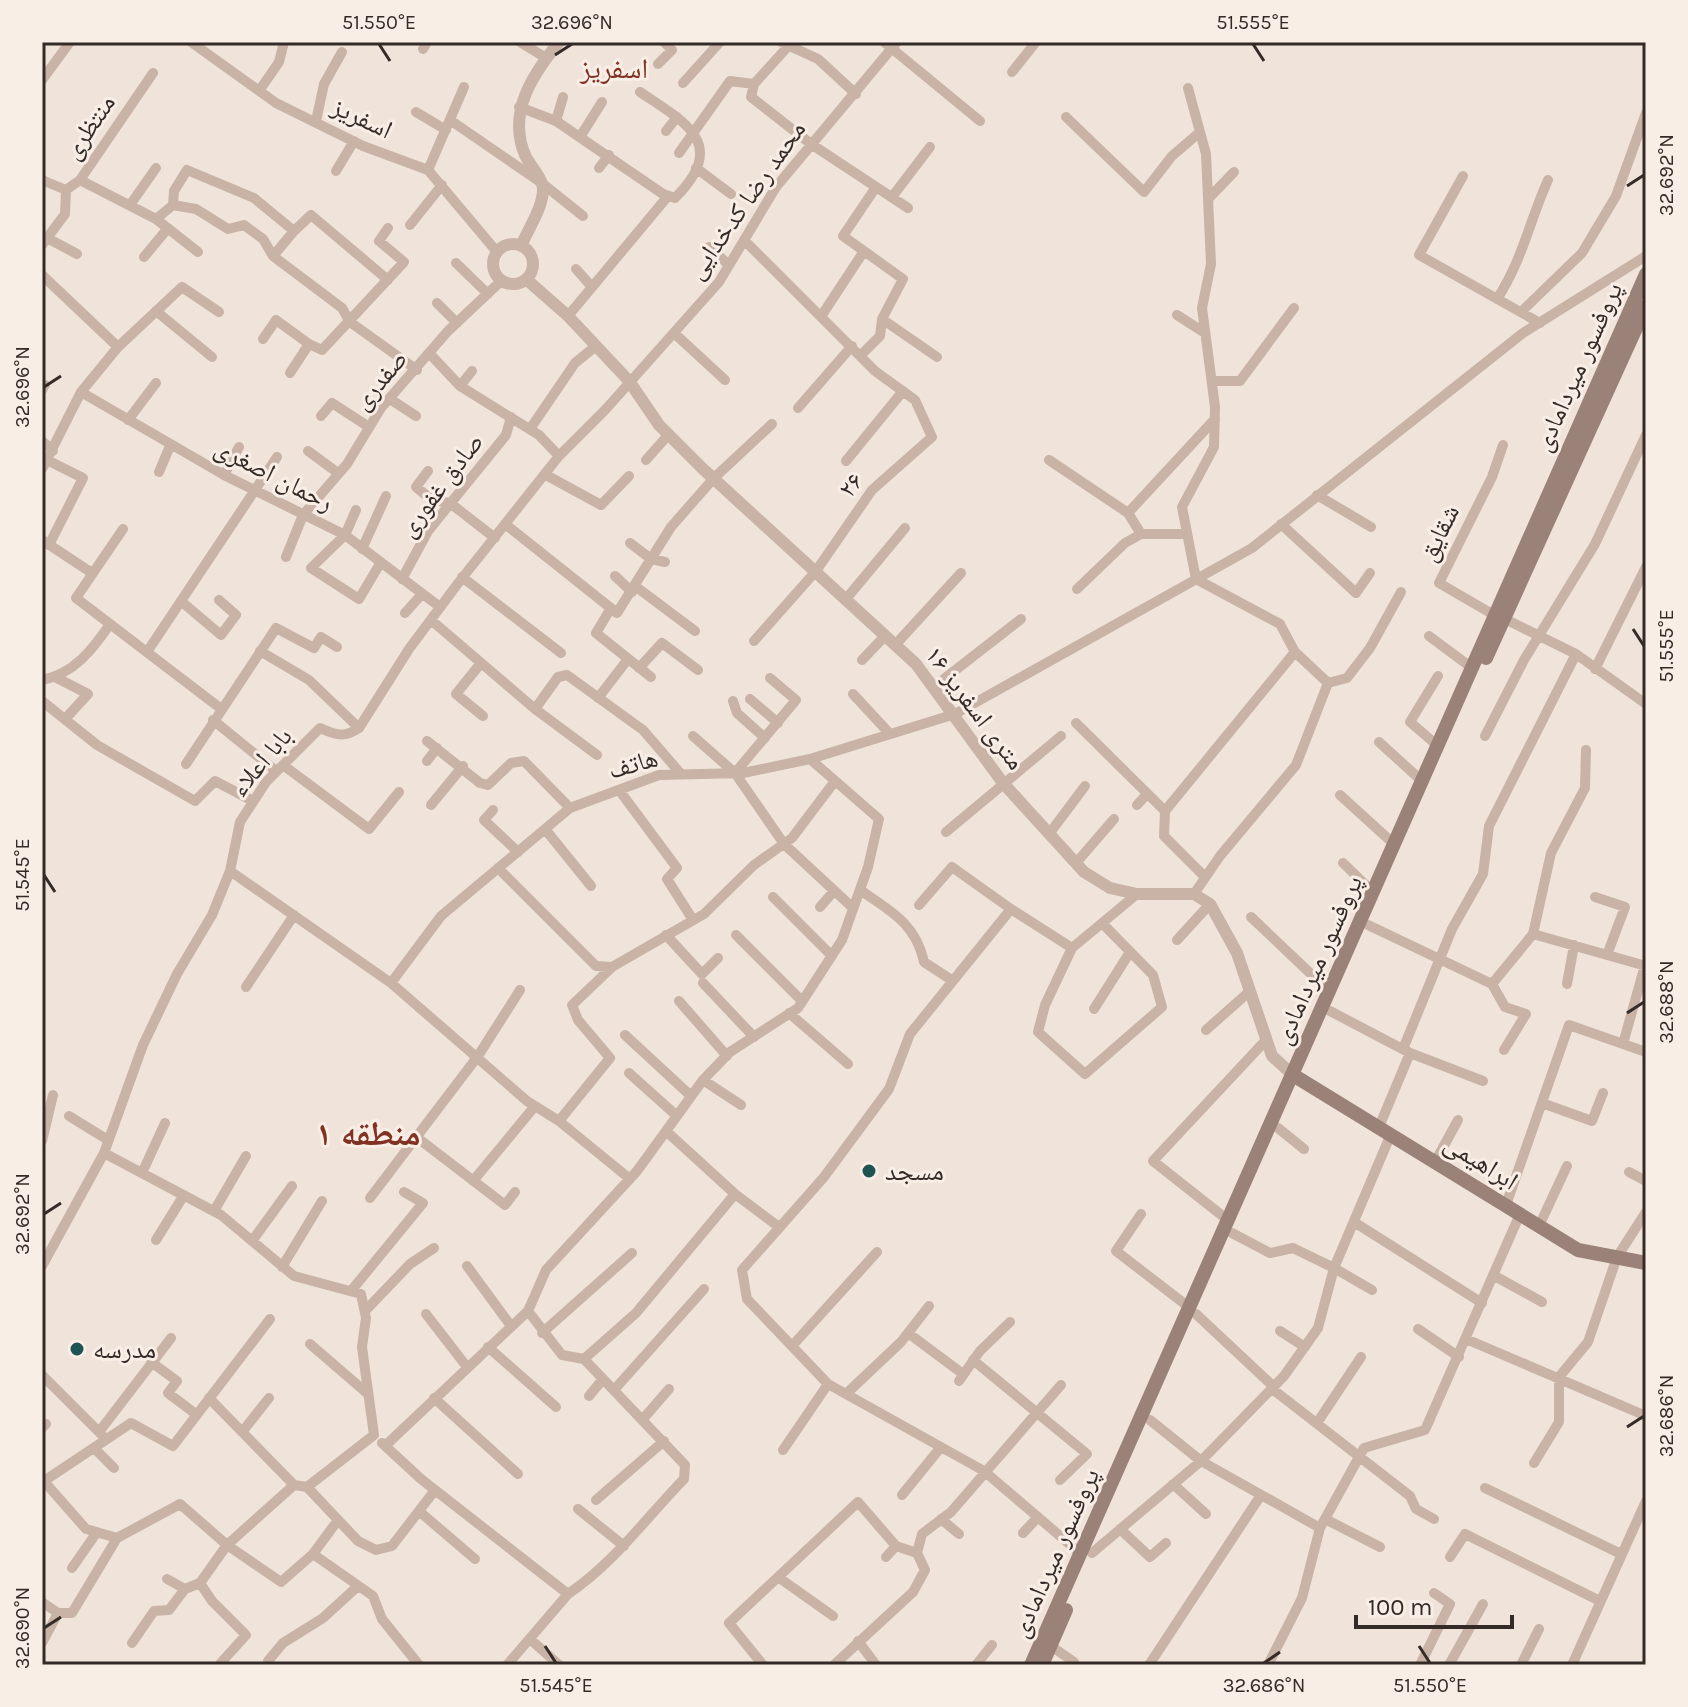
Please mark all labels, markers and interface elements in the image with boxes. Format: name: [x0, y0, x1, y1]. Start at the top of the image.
text: 51.550°E: [342, 11, 416, 34]
text: 32.696°N: [531, 11, 613, 34]
text: 51.555°E: [1216, 11, 1290, 34]
district label: اسفریز: [579, 52, 648, 85]
street label: منتظری: [56, 89, 122, 165]
street label: اسفریز: [326, 90, 397, 145]
street label: محمد رضا کدخدایی: [680, 115, 812, 285]
text: 32.692°N: [1655, 134, 1678, 216]
street label: پروفسور میردامادی: [1527, 278, 1629, 457]
street label: صفدری: [346, 344, 414, 416]
text: 32.696°N: [11, 346, 34, 428]
street label: صادق غفوری: [392, 427, 490, 543]
street label: رحمان اصغری: [209, 432, 339, 518]
street label: ۲۶: [832, 466, 870, 504]
street label: شقایق: [1412, 500, 1466, 566]
text: 51.555°E: [1655, 609, 1678, 683]
street label: ۱۶ متری اسفریز: [918, 640, 1032, 776]
street label: بابا اعلاء: [223, 721, 299, 803]
street label: هاتف: [605, 742, 661, 786]
text: 51.545°E: [11, 838, 34, 912]
street label: پروفسور میردامادی: [1267, 871, 1369, 1050]
text: 32.688°N: [1655, 960, 1678, 1044]
district label: منطقه ۱: [315, 1114, 421, 1154]
street label: ابراهیمی: [1438, 1127, 1524, 1197]
place label: مسجد: [885, 1156, 944, 1187]
marker: مسجد: [860, 1162, 878, 1180]
text: 32.692°N: [11, 1173, 34, 1255]
place label: مدرسه: [93, 1334, 156, 1365]
marker: مدرسه: [68, 1340, 86, 1358]
text: 32.686°N: [1655, 1375, 1678, 1457]
street label: پروفسور میردامادی: [1004, 1464, 1106, 1643]
scale bar: [1356, 1579, 1512, 1629]
text: 32.690°N: [11, 1587, 34, 1669]
text: 100 m: [1368, 1593, 1433, 1621]
text: 51.545°E: [519, 1674, 593, 1697]
text: 32.686°N: [1223, 1674, 1305, 1697]
text: 51.550°E: [1393, 1674, 1467, 1697]

